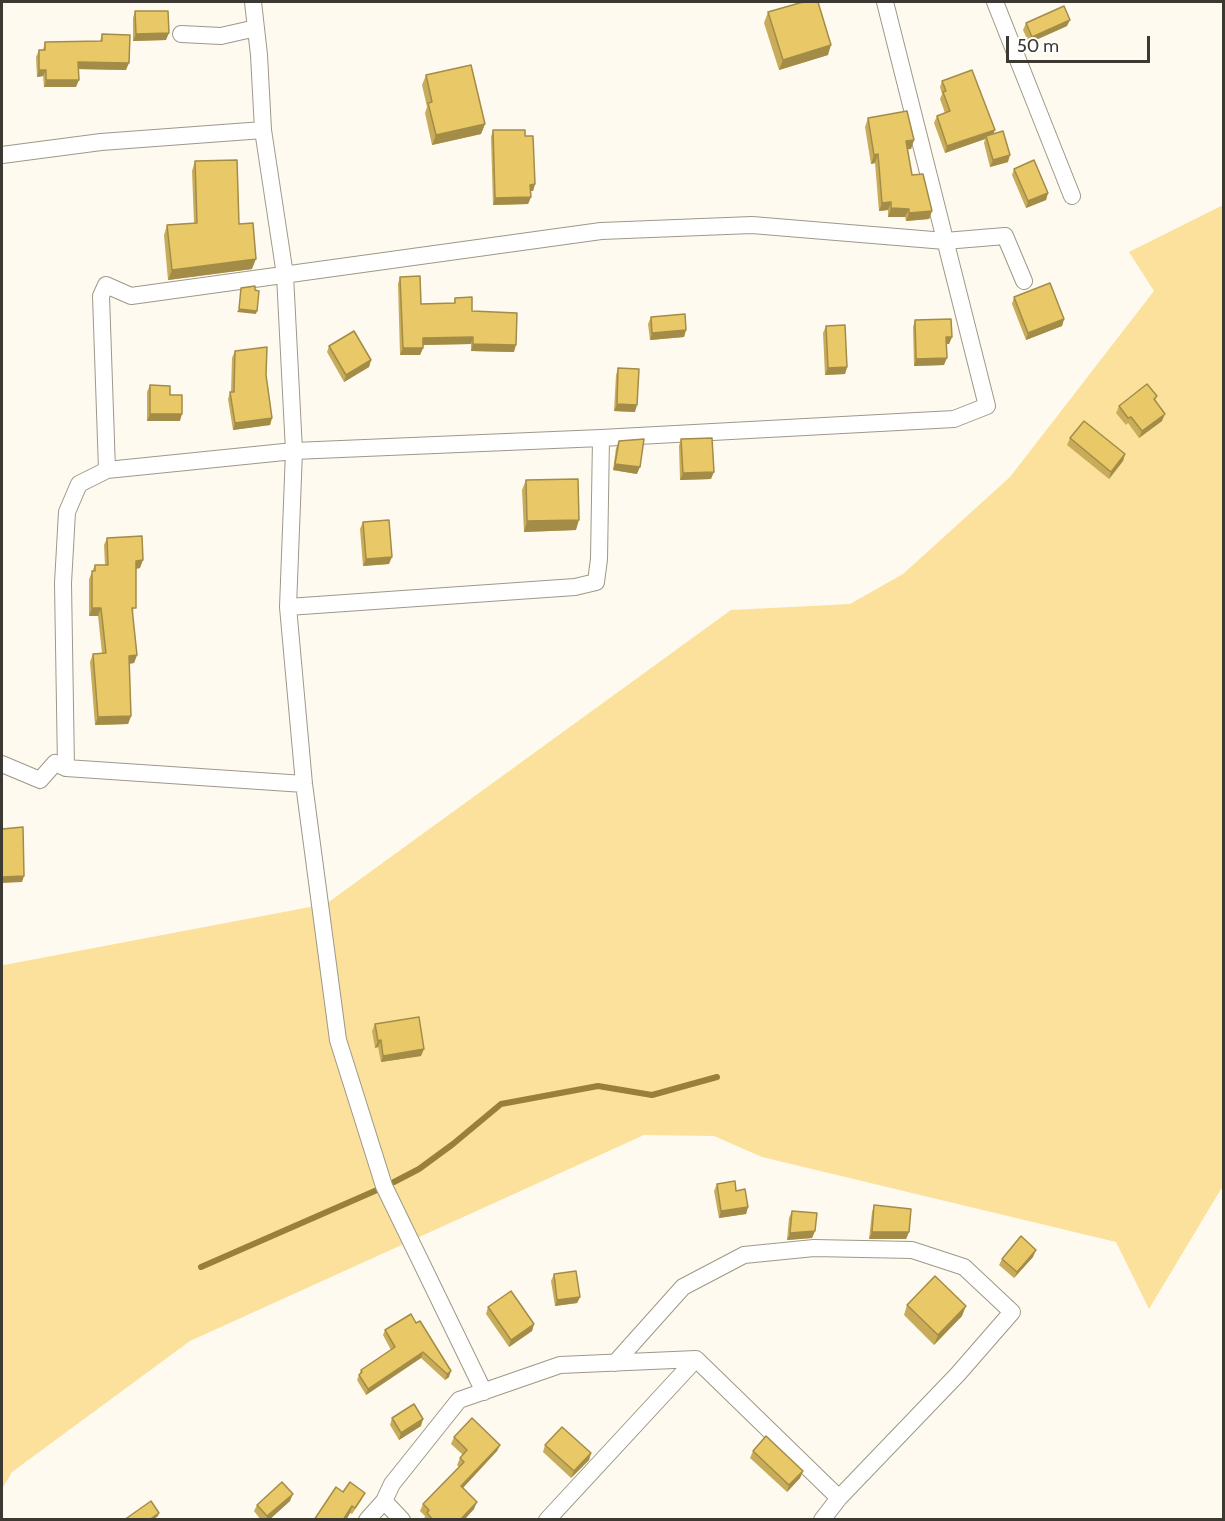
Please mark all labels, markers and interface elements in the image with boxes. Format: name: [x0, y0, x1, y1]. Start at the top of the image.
scale bar: [1009, 24, 1153, 62]
text: 50 m: [1017, 35, 1059, 57]

